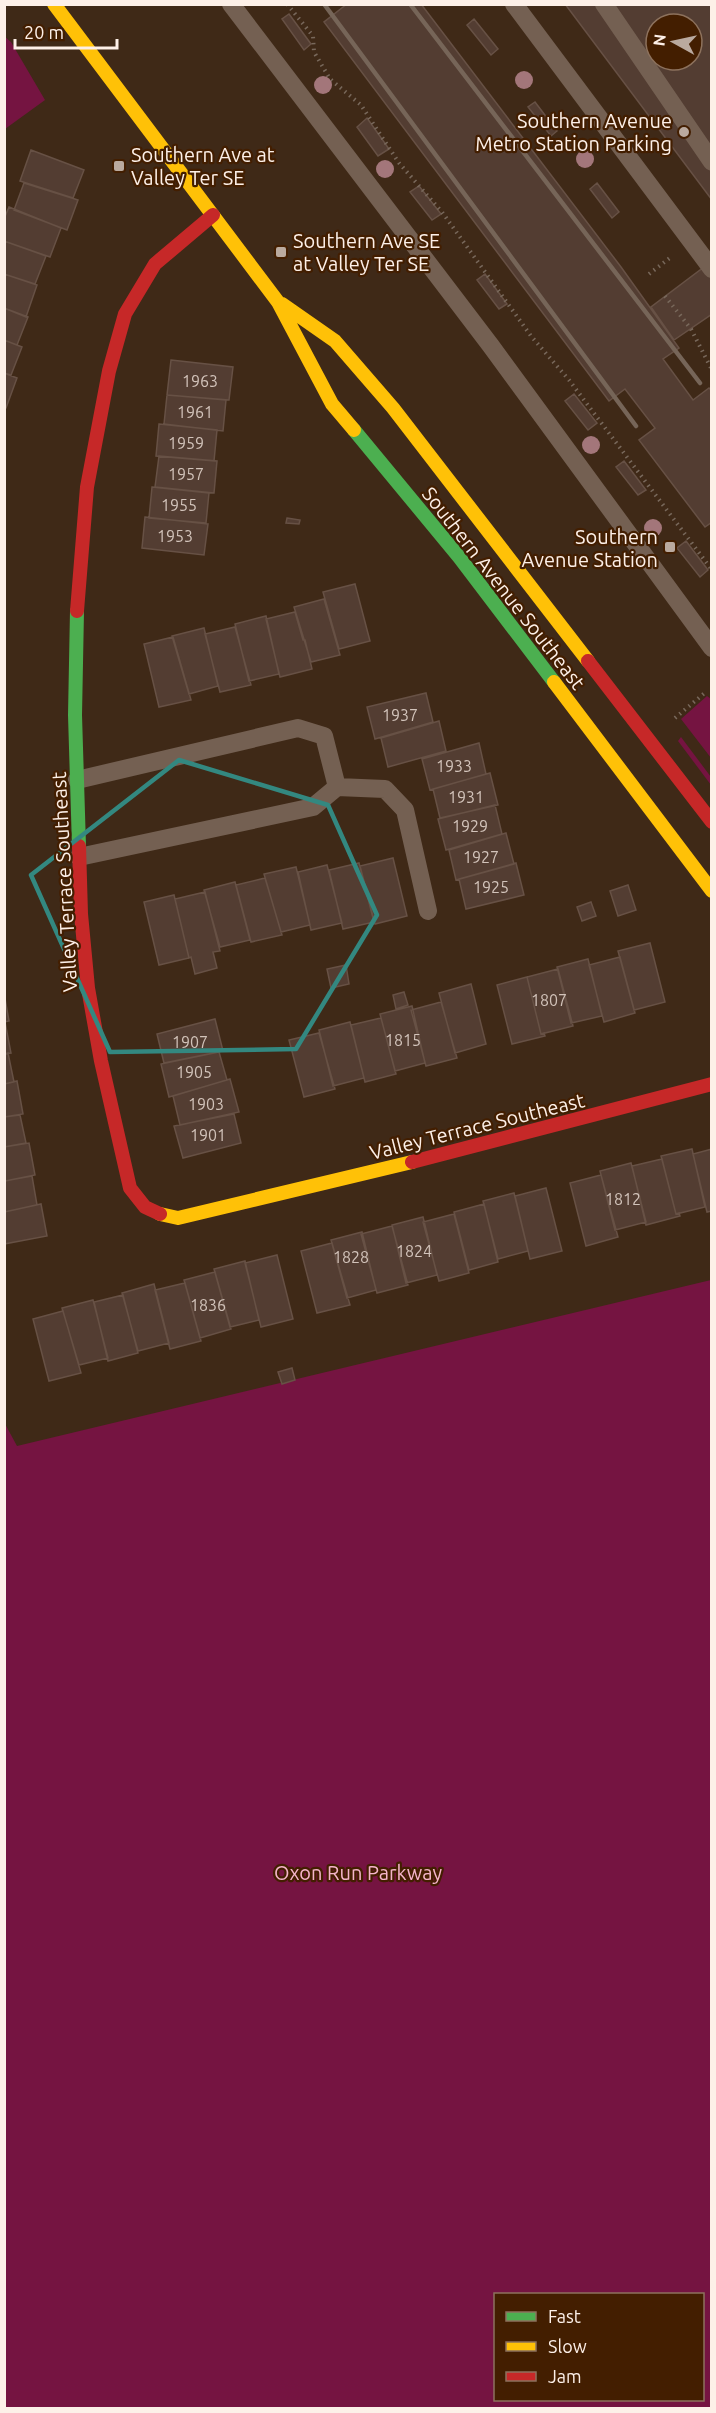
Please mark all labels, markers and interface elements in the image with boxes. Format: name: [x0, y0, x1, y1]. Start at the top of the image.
scale bar: [15, 12, 117, 50]
north arrow: [644, 12, 704, 72]
text: 20 m: [24, 22, 64, 42]
text: N: [649, 33, 669, 47]
place label: Southern Avenue Metro Station Parking: [475, 109, 672, 155]
marker: Southern Avenue Metro Station Parking: [677, 125, 691, 139]
place label: Southern Ave at Valley Ter SE: [131, 143, 275, 189]
marker: Southern Ave at Valley Ter SE: [112, 159, 126, 173]
place label: Southern Ave SE at Valley Ter SE: [293, 229, 440, 275]
marker: Southern Ave SE at Valley Ter SE: [274, 245, 288, 259]
house number: 1963: [182, 372, 218, 390]
house number: 1961: [177, 403, 213, 421]
house number: 1959: [168, 434, 204, 452]
house number: 1957: [168, 465, 204, 483]
street label: Southern Avenue Southeast: [418, 482, 590, 694]
house number: 1955: [161, 496, 197, 514]
place label: Southern Avenue Station: [522, 525, 658, 571]
house number: 1953: [157, 527, 193, 545]
marker: Southern Avenue Station: [663, 540, 677, 554]
house number: 1937: [382, 706, 418, 724]
house number: 1933: [436, 757, 472, 775]
street label: Valley Terrace Southeast: [47, 771, 81, 993]
house number: 1931: [448, 788, 484, 806]
house number: 1929: [452, 817, 488, 835]
house number: 1927: [463, 848, 499, 866]
house number: 1925: [473, 878, 509, 896]
house number: 1807: [531, 991, 567, 1009]
house number: 1815: [385, 1031, 421, 1049]
house number: 1907: [172, 1033, 208, 1051]
house number: 1905: [176, 1063, 212, 1081]
street label: Valley Terrace Southeast: [367, 1088, 587, 1164]
house number: 1903: [188, 1095, 224, 1113]
house number: 1901: [190, 1126, 226, 1144]
house number: 1812: [605, 1190, 641, 1208]
house number: 1824: [396, 1242, 432, 1260]
house number: 1828: [333, 1248, 369, 1266]
house number: 1836: [190, 1296, 226, 1314]
park label: Oxon Run Parkway: [274, 1861, 442, 1884]
legend: [494, 2293, 704, 2401]
text: Fast: [548, 2306, 581, 2326]
text: Slow: [548, 2336, 587, 2356]
text: Jam: [548, 2366, 582, 2386]

